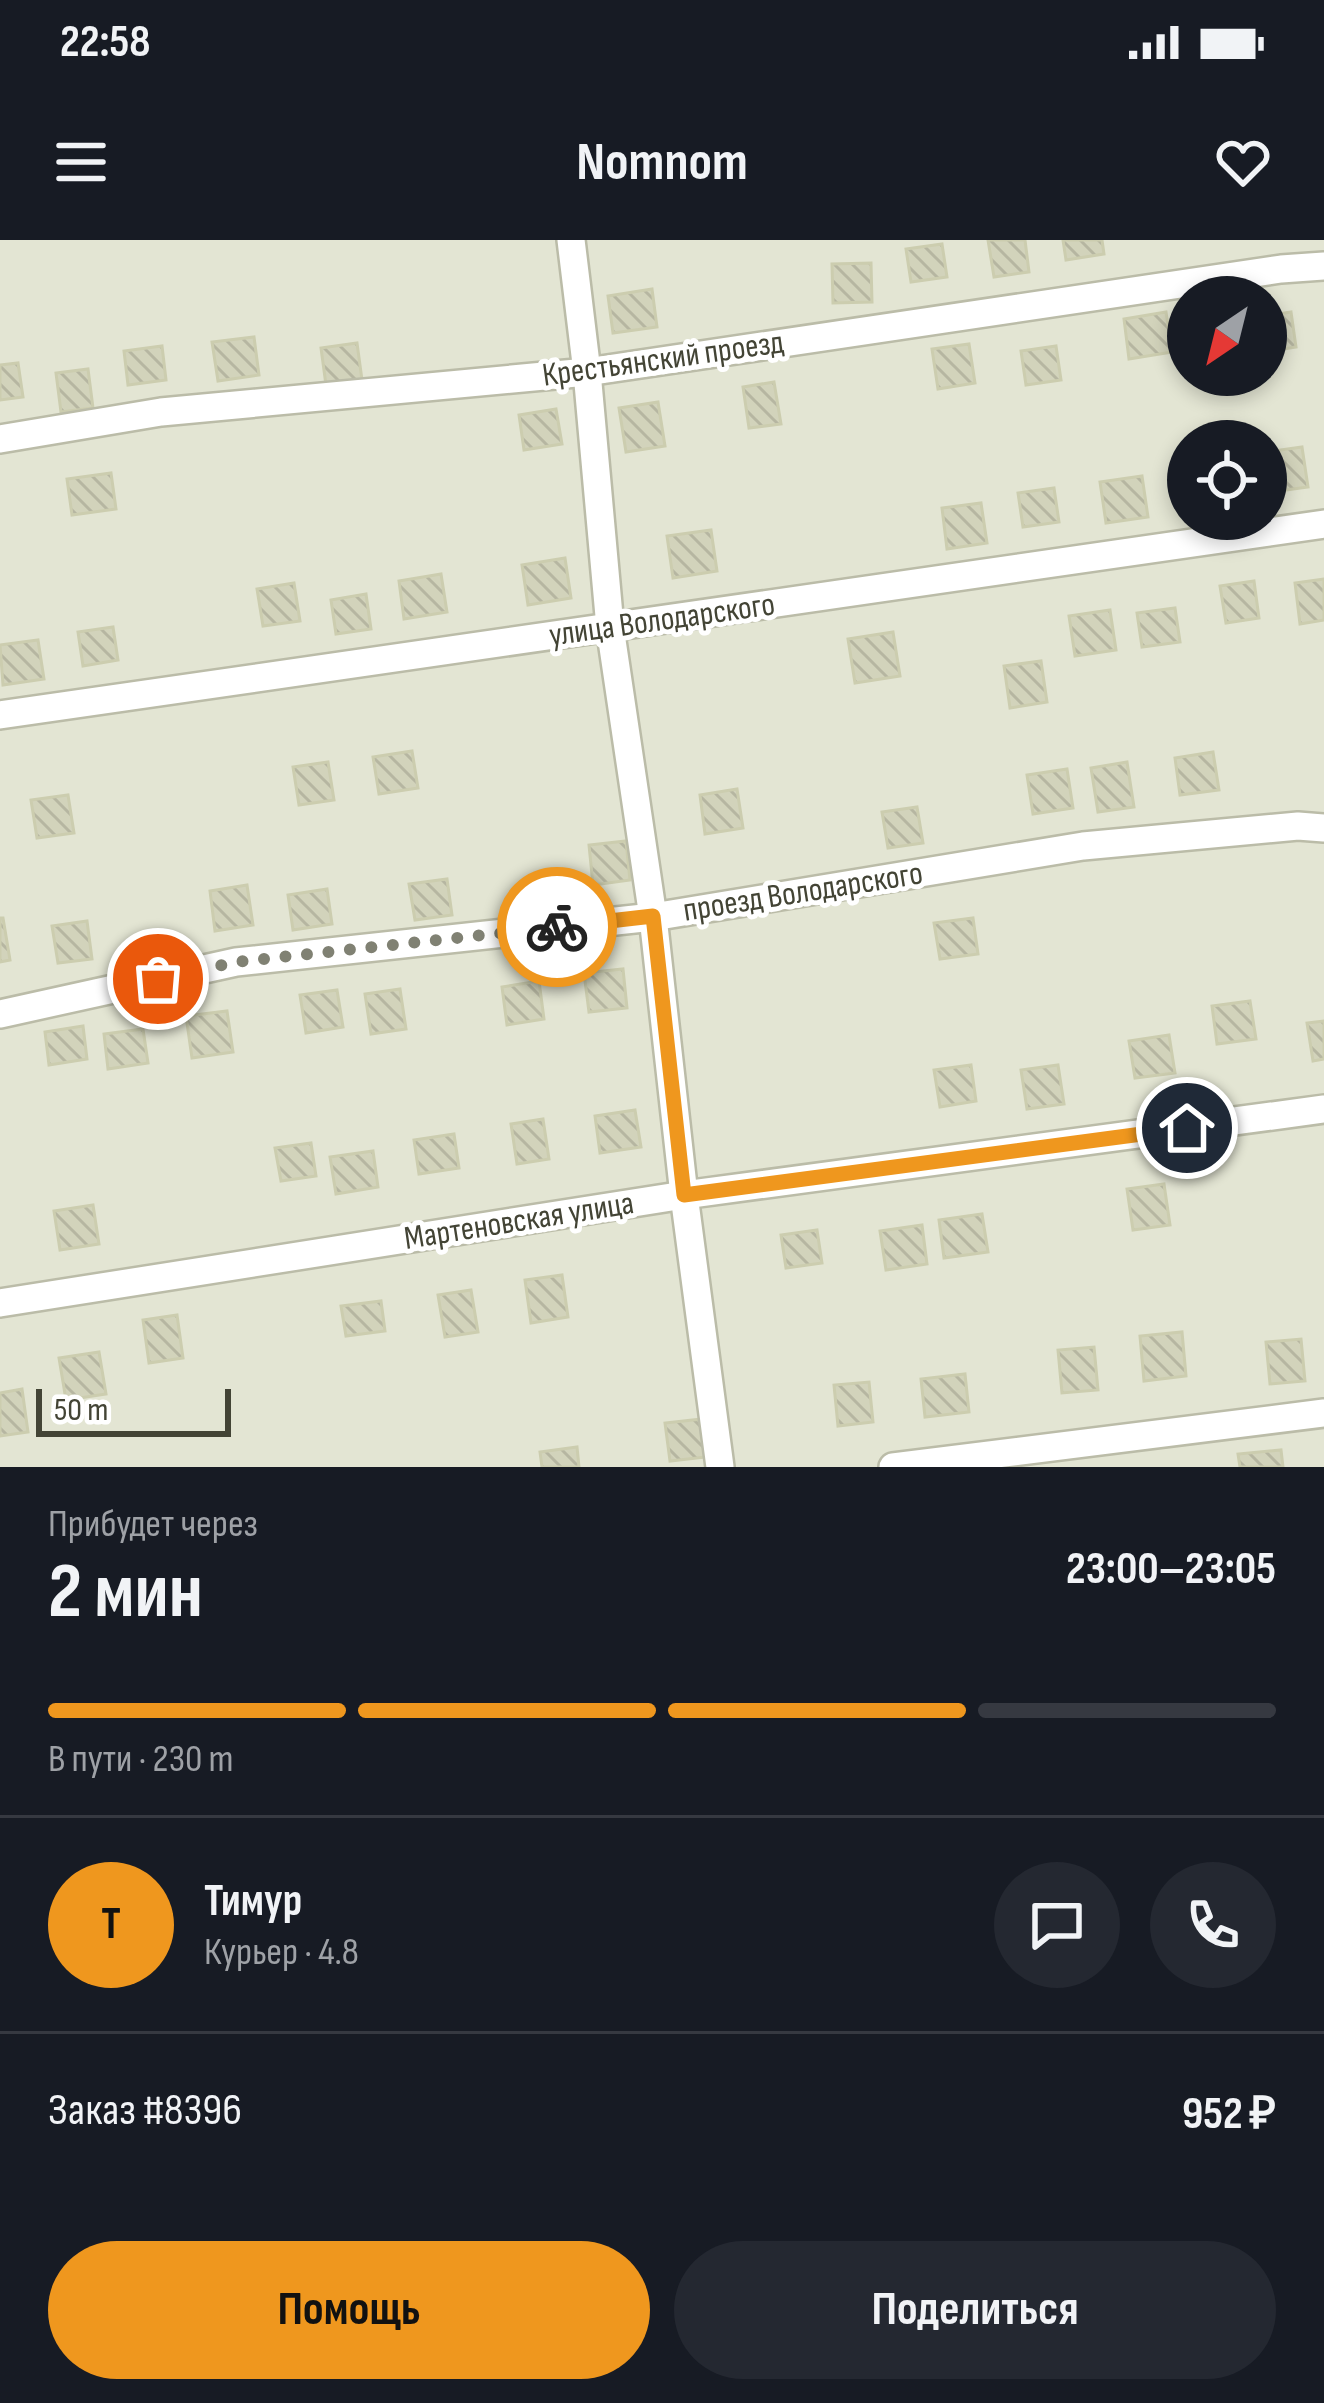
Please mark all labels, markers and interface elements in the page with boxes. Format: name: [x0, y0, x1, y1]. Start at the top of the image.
text: 22:58: [60, 15, 151, 70]
icon: menu: [48, 129, 114, 195]
icon: heart: [1210, 129, 1276, 195]
text: Nomnom: [576, 130, 748, 195]
north arrow: [1167, 276, 1287, 396]
map controls: [1167, 276, 1287, 540]
street label: Крестьянский проезд: [540, 322, 786, 396]
button: locate: [1167, 420, 1287, 540]
street label: улица Володарского: [546, 584, 778, 656]
street label: проезд Володарского: [680, 853, 926, 931]
courier: [497, 867, 617, 987]
icon: bike: [524, 894, 590, 960]
pin: [107, 928, 209, 1030]
icon: bag: [125, 946, 191, 1012]
pin: [1136, 1077, 1238, 1179]
icon: home: [1154, 1095, 1220, 1161]
street label: Мартеновская улица: [401, 1183, 637, 1259]
scale bar: [36, 1383, 231, 1436]
text: 50 m: [54, 1390, 108, 1430]
text: Прибудет через: [48, 1501, 258, 1548]
text: 23:00–23:05: [1066, 1542, 1276, 1597]
text: 2 мин: [48, 1546, 203, 1639]
text: В пути · 230 m: [48, 1736, 234, 1783]
button: chat: [994, 1862, 1120, 1988]
button: phone: [1150, 1862, 1276, 1988]
text: Тимур: [204, 1874, 302, 1929]
text: Т: [101, 1897, 121, 1952]
text: Курьер · 4.8: [204, 1929, 359, 1976]
text: Заказ #8396: [48, 2083, 242, 2138]
text: 952 ₽: [1182, 2087, 1276, 2142]
button: Помощь: [48, 2241, 650, 2379]
button: Поделиться: [674, 2241, 1276, 2379]

